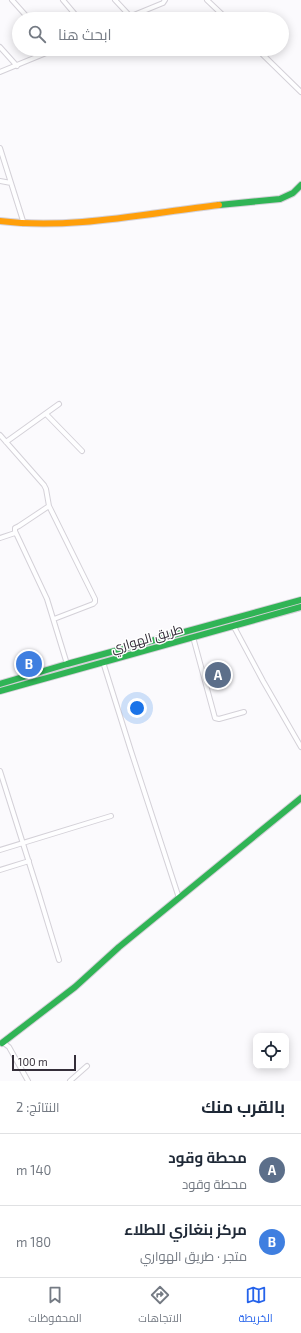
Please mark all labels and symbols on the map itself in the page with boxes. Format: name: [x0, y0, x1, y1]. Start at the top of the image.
street label: طريق الهواري: [109, 620, 186, 659]
pin: B: [16, 649, 42, 679]
pin: A: [205, 660, 231, 690]
your location: [127, 698, 147, 718]
scale bar: [12, 1053, 76, 1072]

